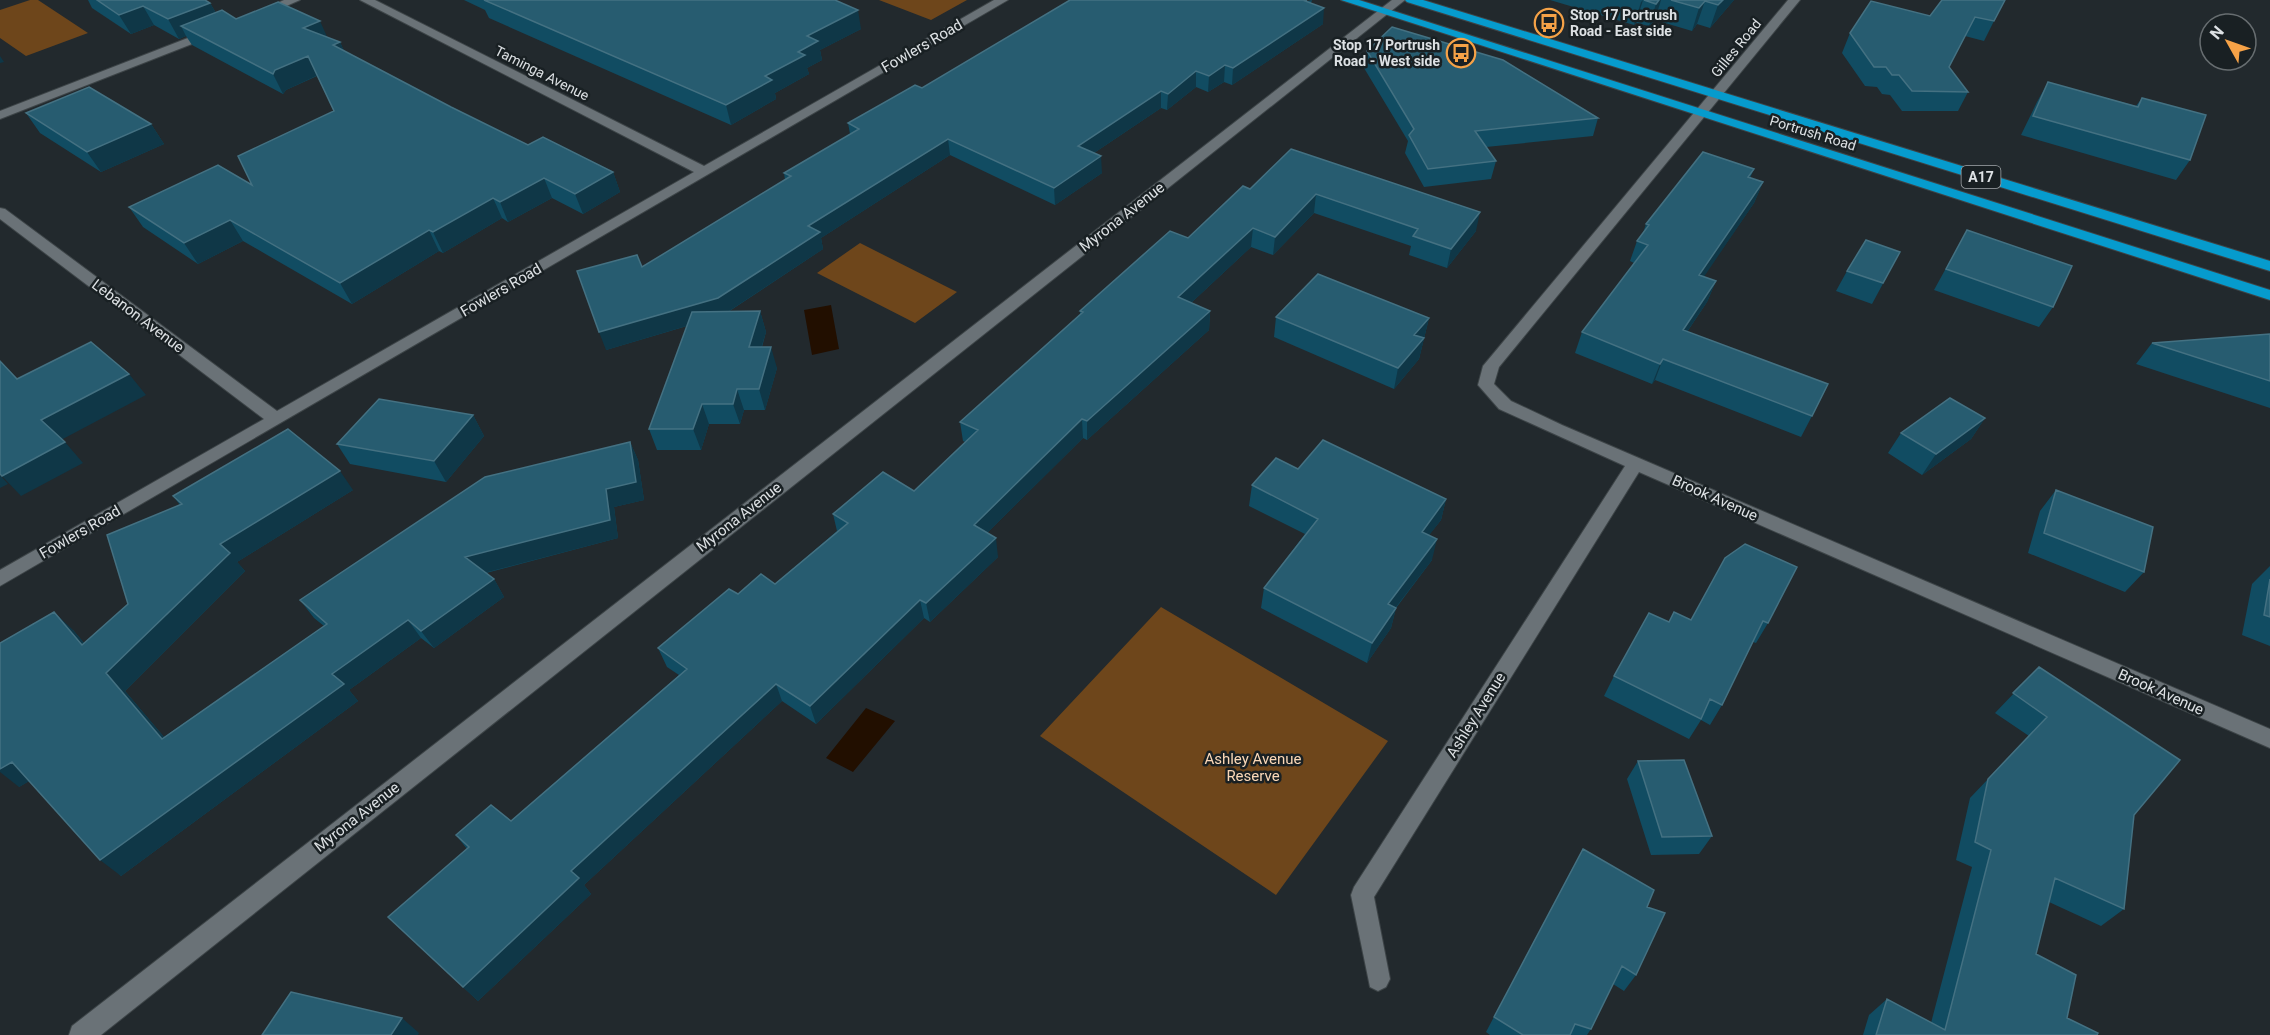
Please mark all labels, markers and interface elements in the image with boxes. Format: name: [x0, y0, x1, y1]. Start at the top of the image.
bus stop icon: Stop 17 Portrush Road - East side: [1533, 7, 1565, 39]
place label: Stop 17 Portrush Road - East side: [1570, 7, 1677, 39]
north arrow: [2198, 12, 2258, 72]
street label: Fowlers Road: [878, 16, 966, 76]
street label: Gilles Road: [1708, 16, 1764, 80]
text: N: [2206, 22, 2228, 43]
place label: Stop 17 Portrush Road - West side: [1333, 37, 1440, 69]
bus stop icon: Stop 17 Portrush Road - West side: [1445, 37, 1477, 69]
street label: Taminga Avenue: [492, 42, 592, 104]
street label: Portrush Road: [1768, 112, 1858, 154]
road number: A17: [1962, 166, 2000, 188]
street label: Myrona Avenue: [1076, 178, 1168, 256]
street label: Fowlers Road: [457, 260, 545, 320]
street label: Lebanon Avenue: [88, 276, 188, 356]
street label: Brook Avenue: [1669, 471, 1761, 525]
street label: Myrona Avenue: [693, 478, 785, 556]
street label: Fowlers Road: [36, 502, 124, 562]
street label: Brook Avenue: [2115, 665, 2207, 719]
street label: Ashley Avenue: [1443, 669, 1509, 761]
park label: Ashley Avenue Reserve: [1204, 750, 1302, 785]
street label: Myrona Avenue: [311, 778, 403, 856]

